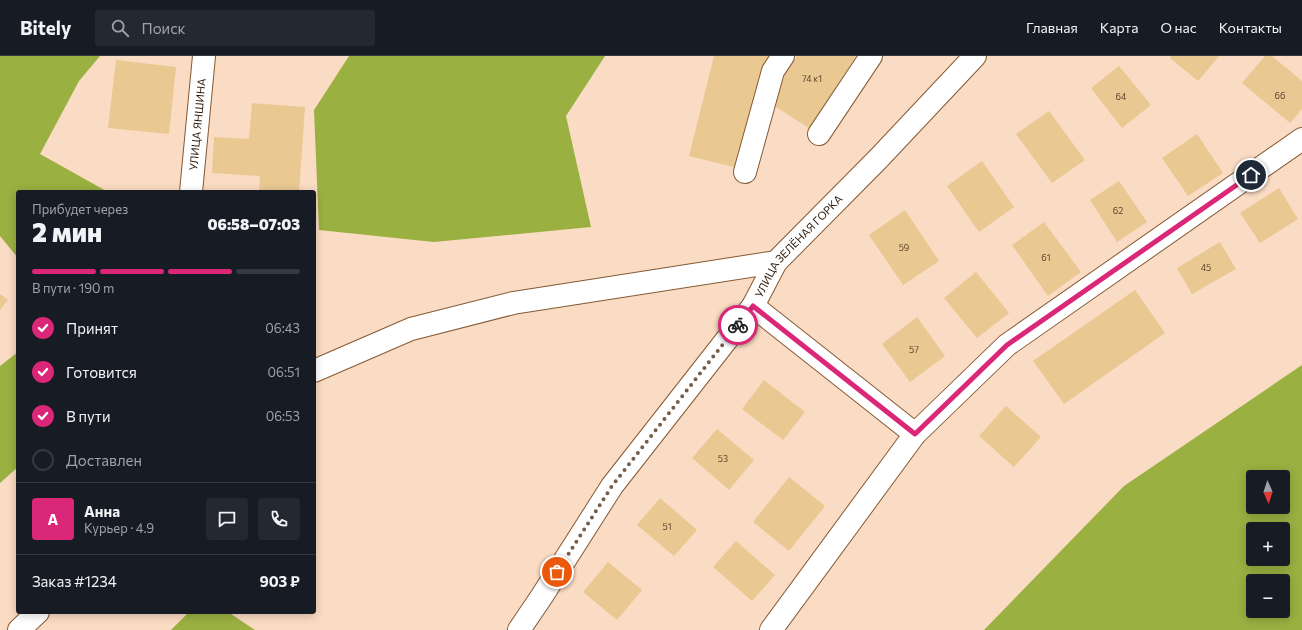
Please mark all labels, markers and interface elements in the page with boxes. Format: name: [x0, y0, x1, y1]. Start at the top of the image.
search box: [95, 10, 375, 46]
text: Bitely: [20, 16, 71, 39]
icon: search: [109, 17, 131, 39]
text: Поиск: [141, 19, 186, 37]
text: Главная: [1026, 19, 1078, 36]
text: Карта: [1100, 19, 1138, 36]
text: О нас: [1160, 19, 1197, 36]
text: Контакты: [1219, 19, 1282, 36]
house number: 74 к1: [802, 73, 822, 84]
street label: УЛИЦА ЯНШИНА: [186, 77, 208, 171]
house number: 66: [1275, 90, 1285, 101]
house number: 64: [1116, 91, 1127, 102]
pin: [1234, 158, 1268, 192]
icon: home: [1240, 164, 1262, 186]
street label: УЛИЦА ЗЕЛЁНАЯ ГОРКА: [752, 192, 845, 299]
text: Прибудет через: [32, 201, 128, 217]
house number: 62: [1113, 205, 1123, 216]
text: 06:58–07:03: [207, 215, 300, 233]
text: 2 мин: [32, 216, 102, 247]
house number: 59: [899, 242, 909, 253]
house number: 61: [1041, 252, 1051, 263]
house number: 45: [1201, 262, 1211, 273]
text: В пути · 190 m: [32, 280, 114, 296]
courier: [718, 305, 758, 345]
icon: bike: [727, 314, 749, 336]
icon: check: [32, 317, 54, 339]
text: Принят: [66, 319, 118, 337]
text: 06:43: [265, 320, 300, 336]
house number: 57: [909, 344, 919, 355]
icon: check: [32, 361, 54, 383]
text: Готовится: [66, 363, 137, 381]
text: 06:51: [268, 364, 300, 380]
icon: check: [32, 405, 54, 427]
text: В пути: [66, 407, 111, 425]
text: 06:53: [266, 408, 300, 424]
text: Доставлен: [66, 451, 142, 469]
house number: 53: [718, 453, 728, 464]
north arrow: [1246, 470, 1290, 514]
map controls: [1246, 470, 1290, 618]
button: chat: [206, 498, 248, 540]
button: phone: [258, 498, 300, 540]
text: Анна: [84, 502, 120, 520]
text: А: [48, 510, 58, 528]
text: Курьер · 4.9: [84, 520, 154, 536]
house number: 51: [662, 521, 672, 532]
button: +: [1246, 522, 1290, 566]
pin: [540, 555, 574, 589]
icon: bag: [546, 561, 568, 583]
text: Заказ #1234: [32, 572, 117, 590]
text: 903 ₽: [259, 572, 300, 590]
button: −: [1246, 574, 1290, 618]

